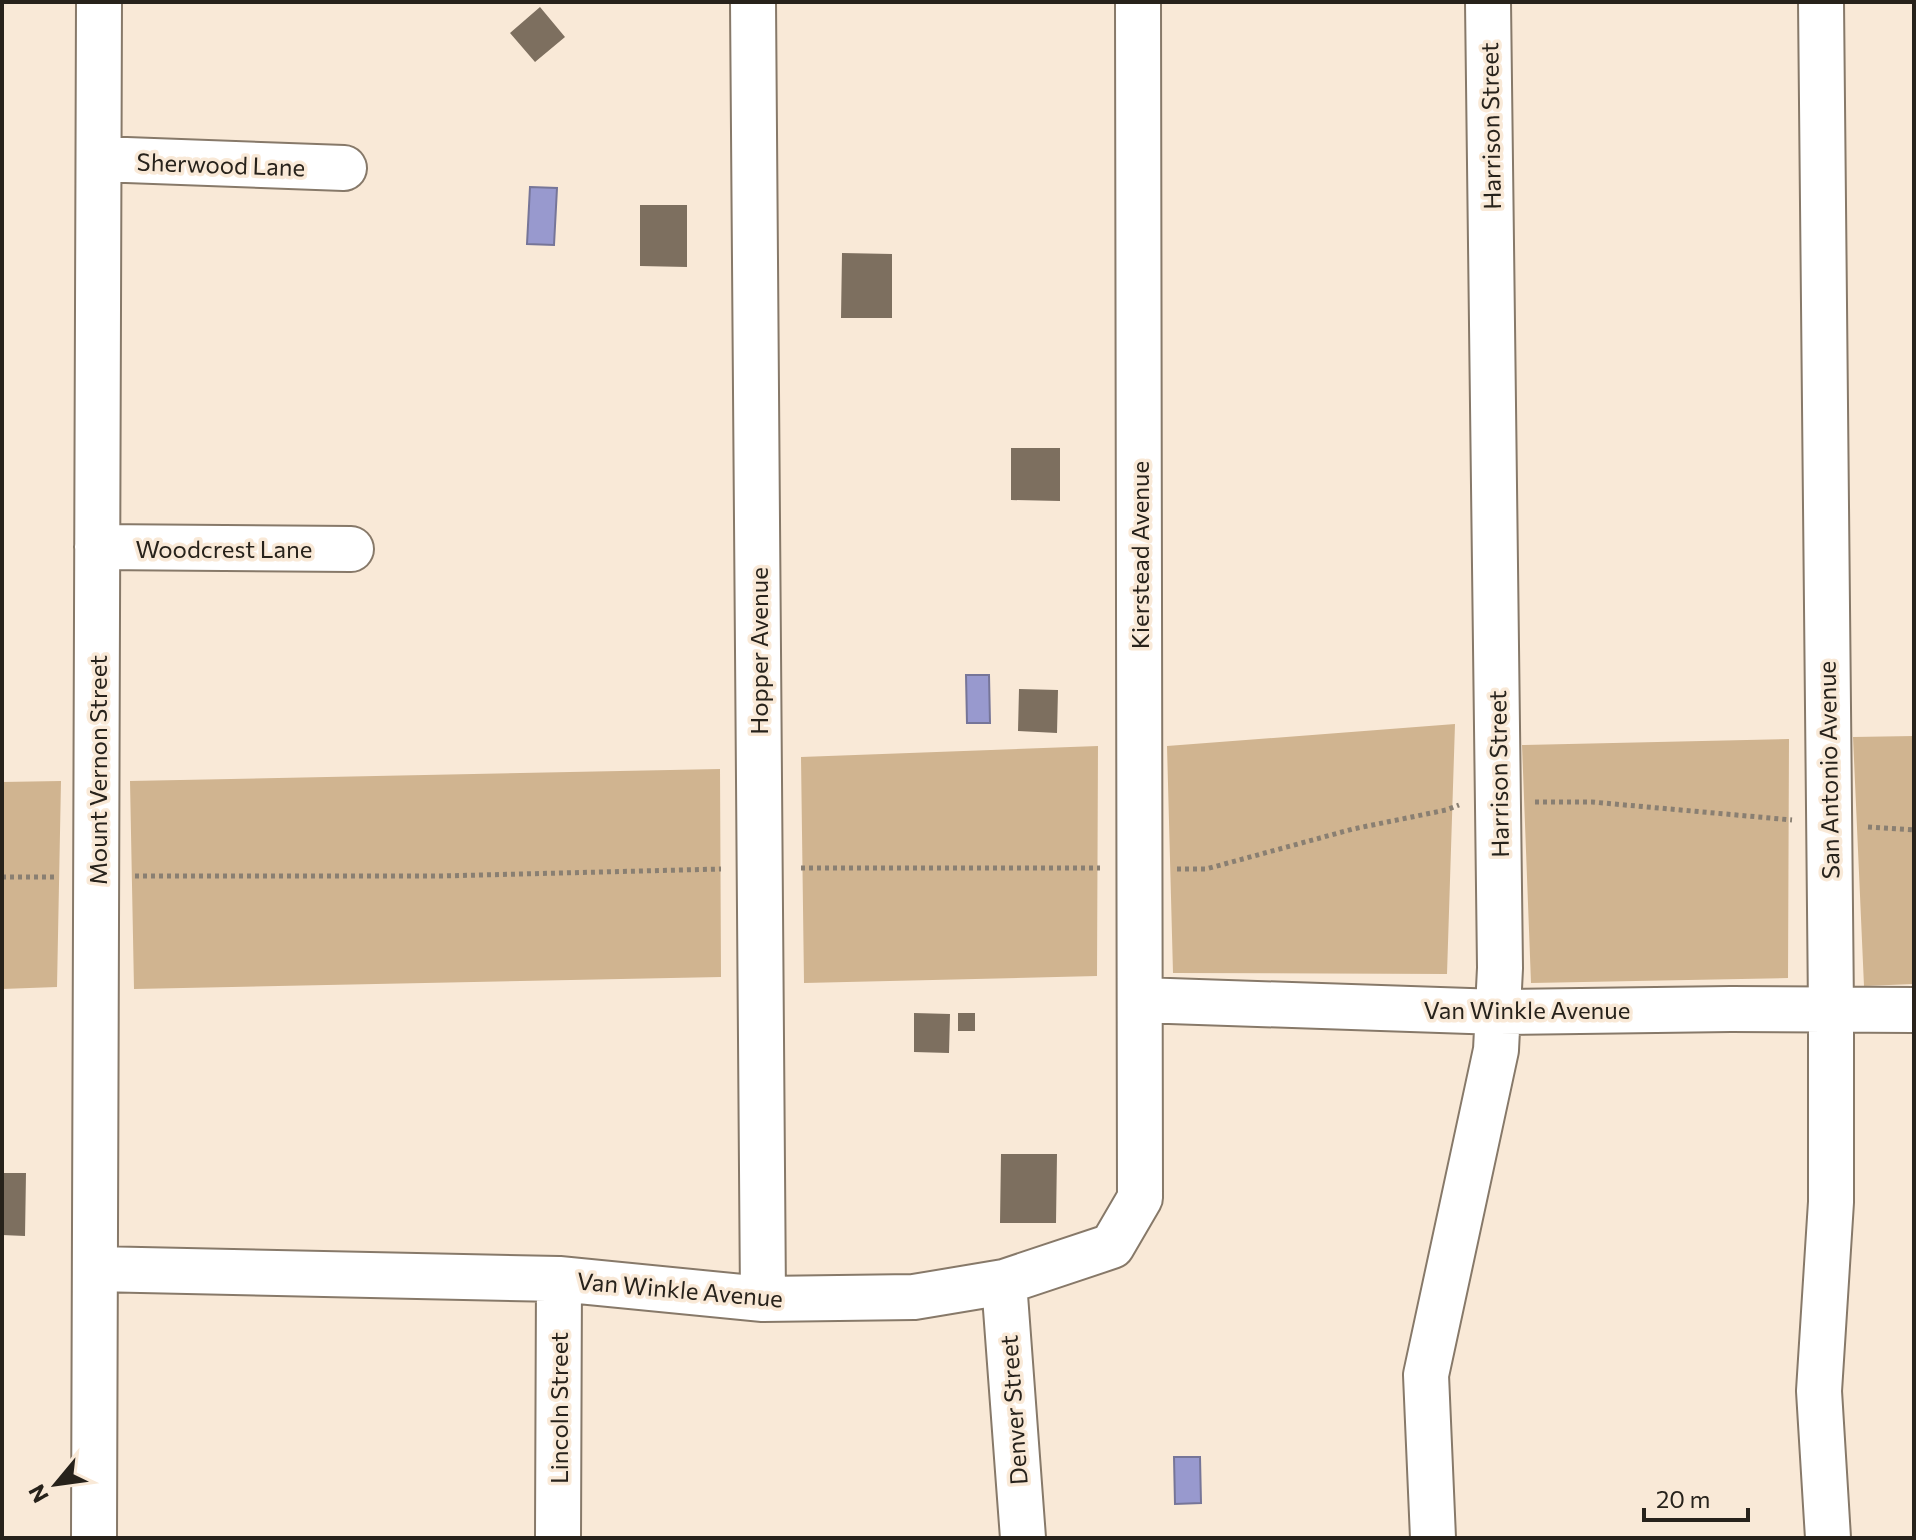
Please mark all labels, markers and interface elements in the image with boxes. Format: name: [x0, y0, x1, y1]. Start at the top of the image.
street label: Harrison Street: [1474, 42, 1506, 210]
street label: Sherwood Lane: [136, 147, 306, 181]
street label: Kierstead Avenue: [1125, 461, 1154, 649]
street label: Woodcrest Lane: [135, 534, 313, 563]
street label: Hopper Avenue: [744, 567, 773, 735]
street label: Mount Vernon Street: [83, 655, 112, 885]
street label: San Antonio Avenue: [1812, 661, 1844, 879]
street label: Harrison Street: [1482, 690, 1514, 858]
street label: Van Winkle Avenue: [1424, 995, 1630, 1024]
street label: Van Winkle Avenue: [576, 1266, 784, 1312]
street label: Lincoln Street: [544, 1332, 573, 1484]
street label: Denver Street: [993, 1334, 1033, 1486]
north arrow: [16, 1444, 96, 1524]
scale bar: [1644, 1472, 1748, 1522]
text: N: [22, 1480, 54, 1508]
text: 20 m: [1656, 1484, 1710, 1513]

